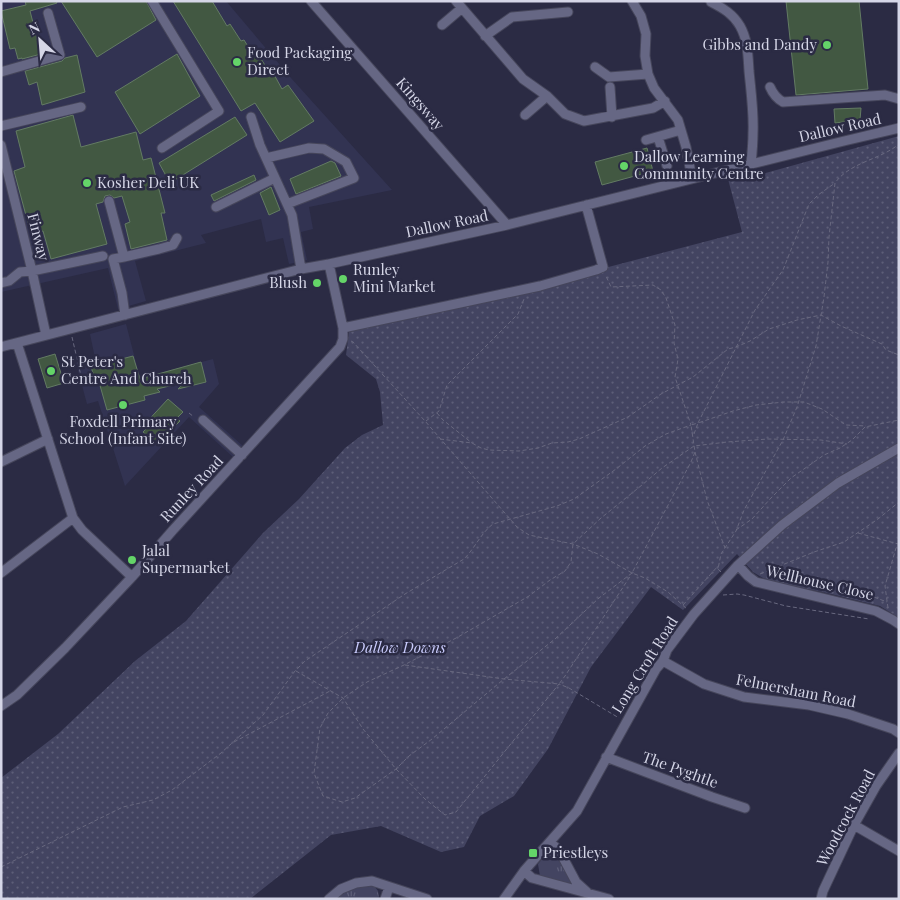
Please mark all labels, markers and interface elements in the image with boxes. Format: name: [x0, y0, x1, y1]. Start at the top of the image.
north arrow: [15, 15, 65, 65]
text: N: [25, 17, 43, 39]
place label: Gibbs and Dandy: [702, 34, 817, 54]
marker: Gibbs and Dandy: [821, 39, 833, 51]
place label: Food Packaging Direct: [247, 42, 352, 79]
marker: Food Packaging Direct: [231, 56, 243, 68]
street label: Kingsway: [392, 73, 450, 134]
street label: Dallow Road: [797, 108, 883, 146]
place label: Dallow Learning Community Centre: [634, 146, 764, 183]
marker: Dallow Learning Community Centre: [618, 160, 630, 172]
place label: Kosher Deli UK: [97, 172, 199, 192]
marker: Kosher Deli UK: [81, 177, 93, 189]
street label: Dallow Road: [404, 204, 490, 242]
street label: Finway: [23, 211, 55, 263]
place label: Runley Mini Market: [353, 259, 436, 296]
place label: Blush: [269, 272, 307, 292]
marker: Runley Mini Market: [337, 273, 349, 285]
marker: Blush: [311, 277, 323, 289]
place label: St Peter's Centre And Church: [61, 351, 192, 388]
marker: St Peter's Centre And Church: [45, 365, 57, 377]
marker: Foxdell Primary School (Infant Site): [117, 399, 129, 411]
place label: Foxdell Primary School (Infant Site): [59, 411, 187, 448]
street label: Runley Road: [155, 451, 227, 526]
place label: Jalal Supermarket: [141, 540, 230, 577]
marker: Jalal Supermarket: [126, 554, 138, 566]
street label: Wellhouse Close: [764, 560, 876, 604]
street label: Long Croft Road: [606, 612, 682, 717]
park label: Dallow Downs: [353, 637, 446, 657]
street label: Felmersham Road: [734, 669, 858, 712]
street label: The Pyghtle: [640, 746, 721, 792]
street label: Woodcock Road: [811, 766, 879, 870]
place label: Priestleys: [543, 842, 608, 862]
marker: Priestleys: [527, 847, 539, 859]

